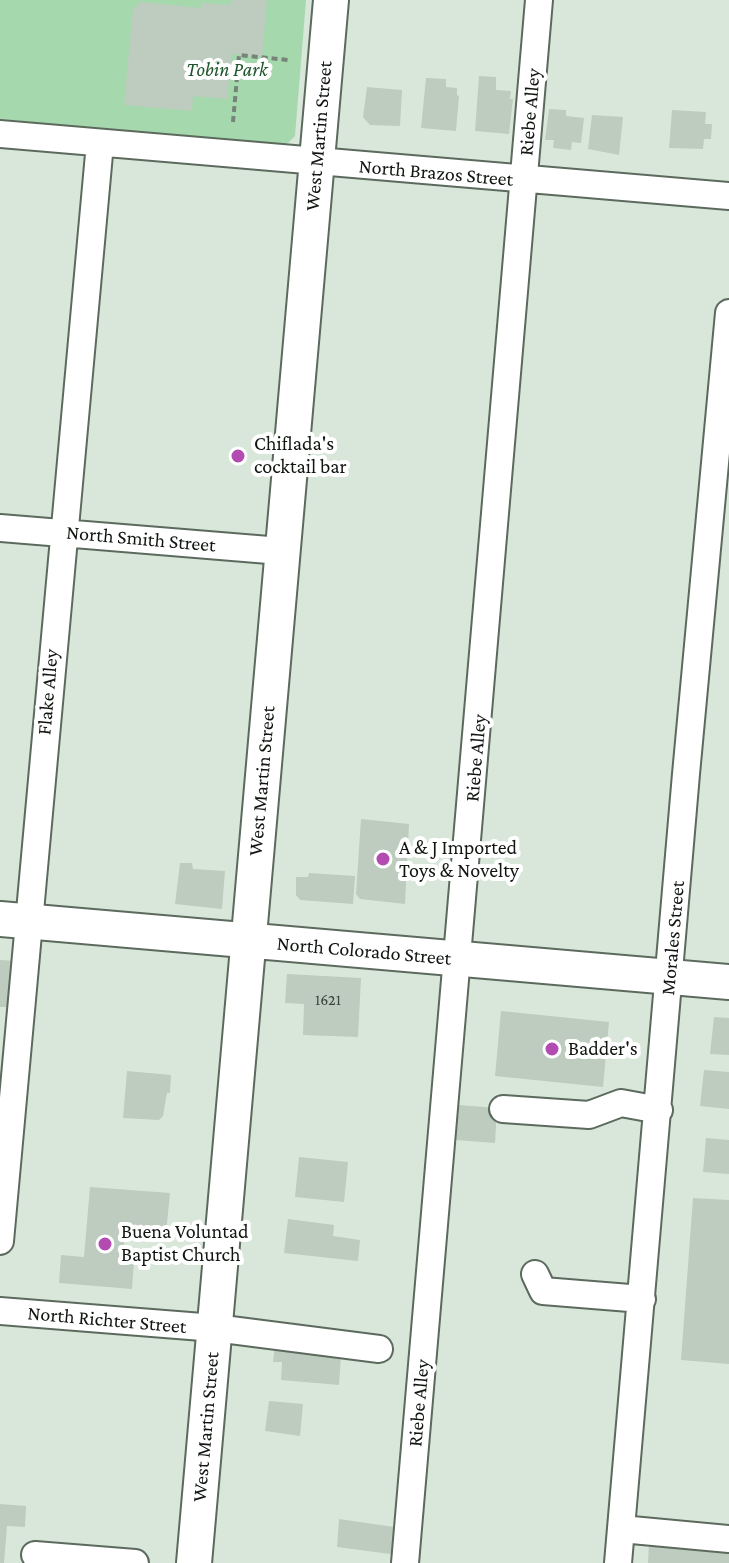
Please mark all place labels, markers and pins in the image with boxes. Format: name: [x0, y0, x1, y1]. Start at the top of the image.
place label: Chiflada's cocktail bar: [254, 432, 347, 479]
marker: Chiflada's cocktail bar: [229, 447, 247, 465]
place label: A & J Imported Toys & Novelty: [399, 836, 519, 883]
marker: A & J Imported Toys & Novelty: [374, 850, 392, 868]
place label: Badder's: [568, 1037, 638, 1061]
marker: Badder's: [543, 1040, 561, 1058]
place label: Buena Voluntad Baptist Church: [121, 1220, 248, 1267]
marker: Buena Voluntad Baptist Church: [96, 1235, 114, 1253]

